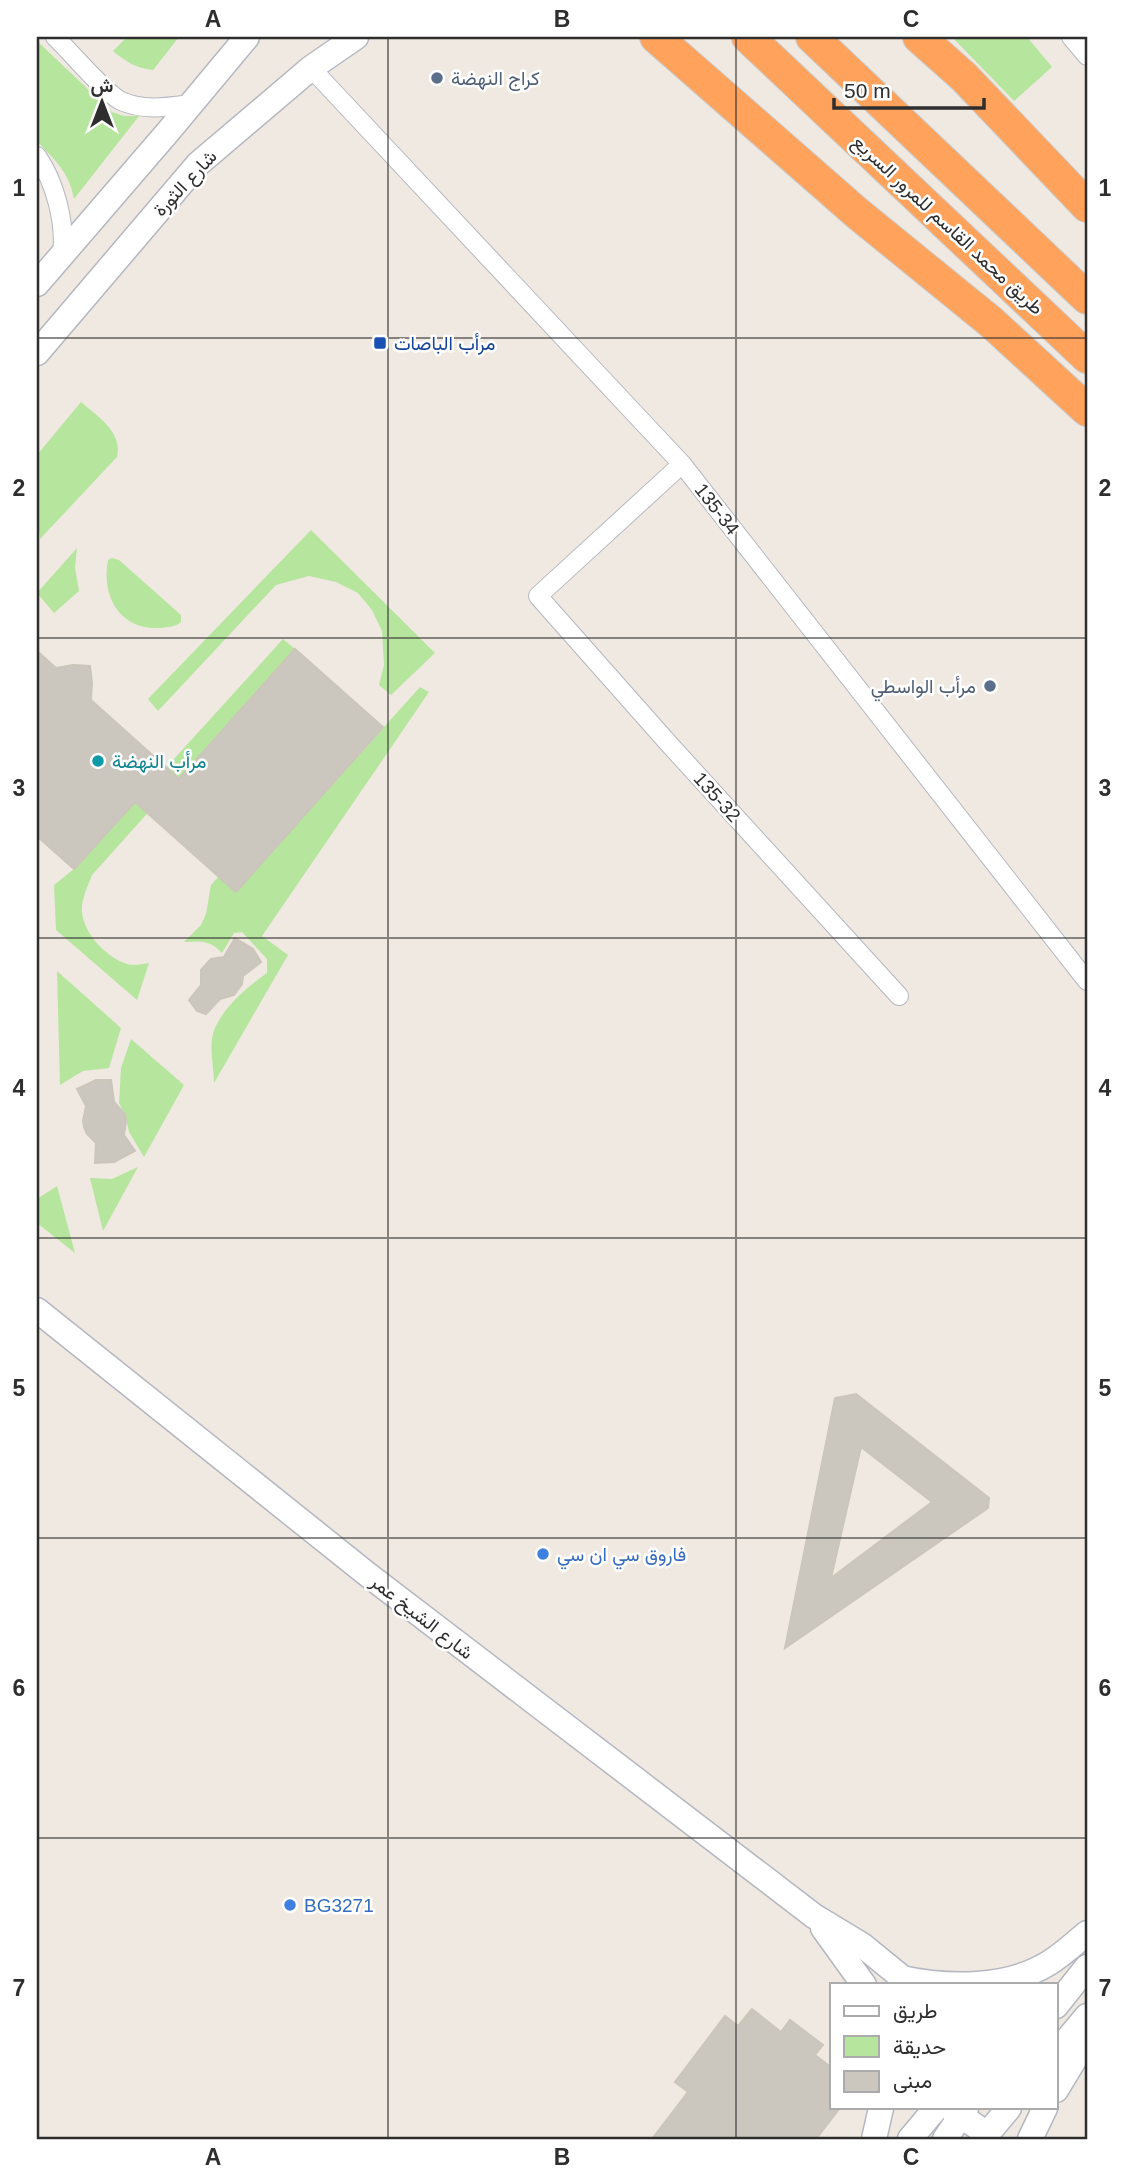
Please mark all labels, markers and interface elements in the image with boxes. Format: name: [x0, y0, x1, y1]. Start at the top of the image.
text: A: [205, 6, 221, 32]
text: B: [554, 6, 570, 32]
text: C: [903, 6, 919, 32]
north arrow: [66, 66, 136, 136]
scale bar: [834, 66, 984, 110]
place label: كراج النهضة: [451, 68, 540, 91]
marker: كراج النهضة: [429, 70, 445, 86]
text: ش: [91, 75, 114, 97]
text: 50 m: [844, 79, 891, 102]
street label: طريق محمد القاسم للمرور السريع: [846, 131, 1048, 321]
street label: شارع الثورة: [149, 146, 222, 222]
text: 1: [13, 175, 26, 201]
text: 1: [1099, 175, 1112, 201]
place label: مرأب الباصات: [394, 333, 495, 355]
marker: مرأب الباصات: [372, 335, 388, 351]
text: 2: [13, 475, 25, 501]
text: 2: [1099, 475, 1111, 501]
street label: 135-34: [691, 479, 744, 539]
place label: مرأب الواسطي: [871, 676, 976, 702]
marker: مرأب الواسطي: [982, 678, 998, 694]
place label: مرأب النهضة: [112, 751, 206, 773]
marker: مرأب النهضة: [90, 753, 106, 769]
street label: 135-32: [689, 768, 745, 826]
text: 3: [13, 775, 25, 801]
text: 3: [1099, 775, 1111, 801]
text: 4: [13, 1075, 26, 1101]
text: 4: [1099, 1075, 1112, 1101]
text: 5: [13, 1375, 26, 1401]
text: 5: [1099, 1375, 1112, 1401]
place label: فاروق سي ان سي: [557, 1544, 686, 1570]
marker: فاروق سي ان سي: [535, 1546, 551, 1562]
street label: شارع الشيخ عمر: [364, 1570, 477, 1666]
text: 6: [13, 1675, 25, 1701]
text: 6: [1099, 1675, 1111, 1701]
place label: BG3271: [304, 1895, 374, 1916]
marker: BG3271: [282, 1897, 298, 1913]
text: 7: [13, 1975, 25, 2001]
text: 7: [1099, 1975, 1111, 2001]
legend: [830, 1983, 1058, 2110]
text: طريق: [893, 1999, 938, 2024]
text: حديقة: [893, 2035, 946, 2059]
text: مبنى: [893, 2069, 932, 2093]
text: A: [205, 2144, 221, 2170]
text: B: [554, 2144, 570, 2170]
text: C: [903, 2144, 919, 2170]

